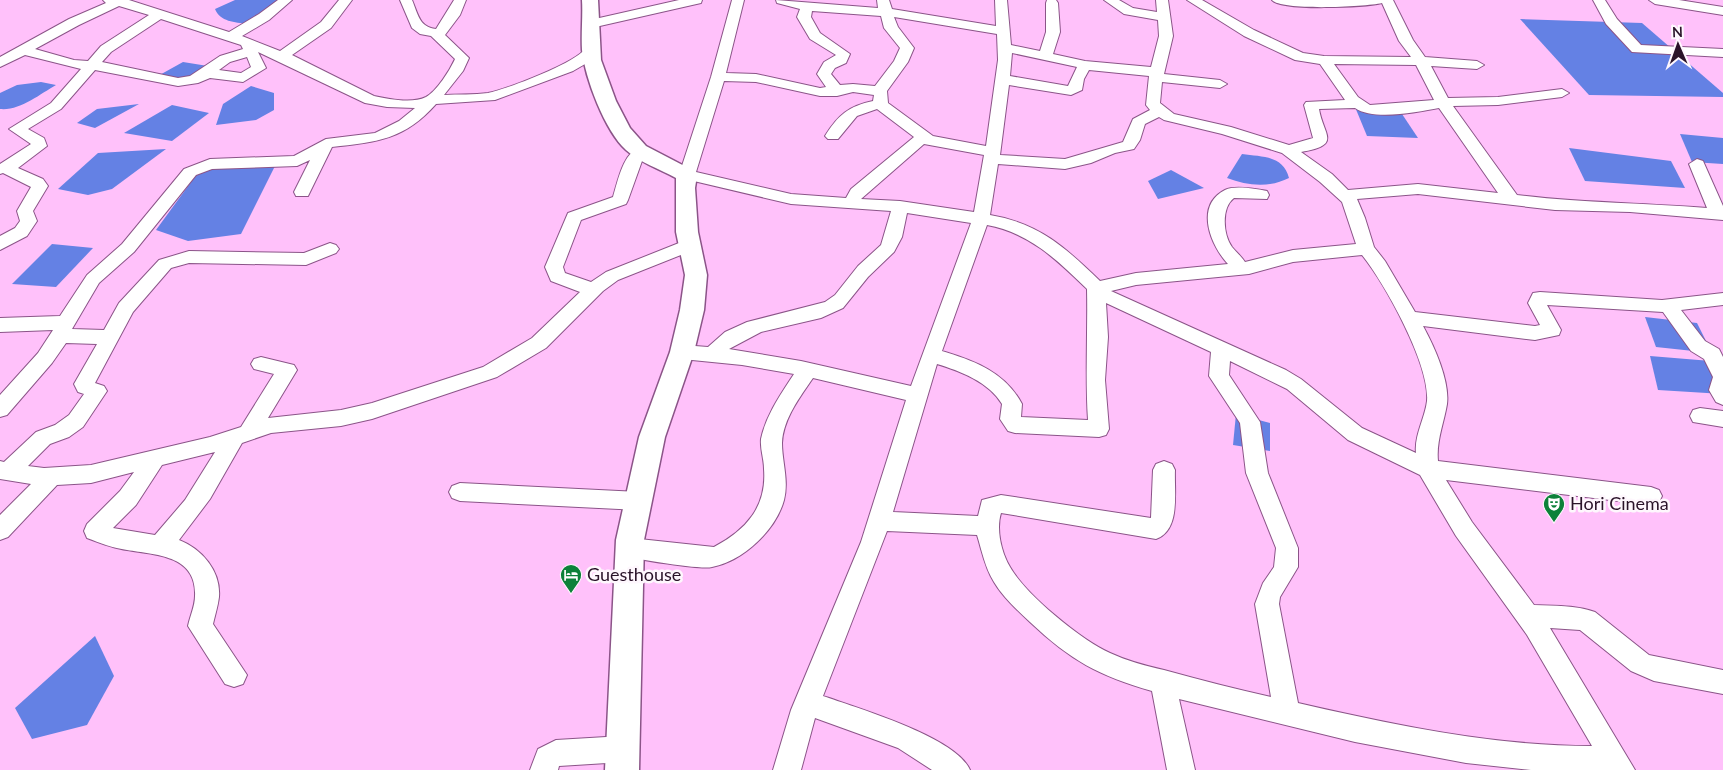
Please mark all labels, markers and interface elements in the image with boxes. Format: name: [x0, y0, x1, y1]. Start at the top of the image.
north arrow: [1653, 20, 1703, 70]
text: N: [1672, 23, 1683, 40]
theatre icon: Hori Cinema: [1542, 492, 1566, 523]
place label: Hori Cinema: [1570, 492, 1669, 514]
hotel icon: Guesthouse: [559, 563, 583, 594]
place label: Guesthouse: [587, 563, 681, 585]

